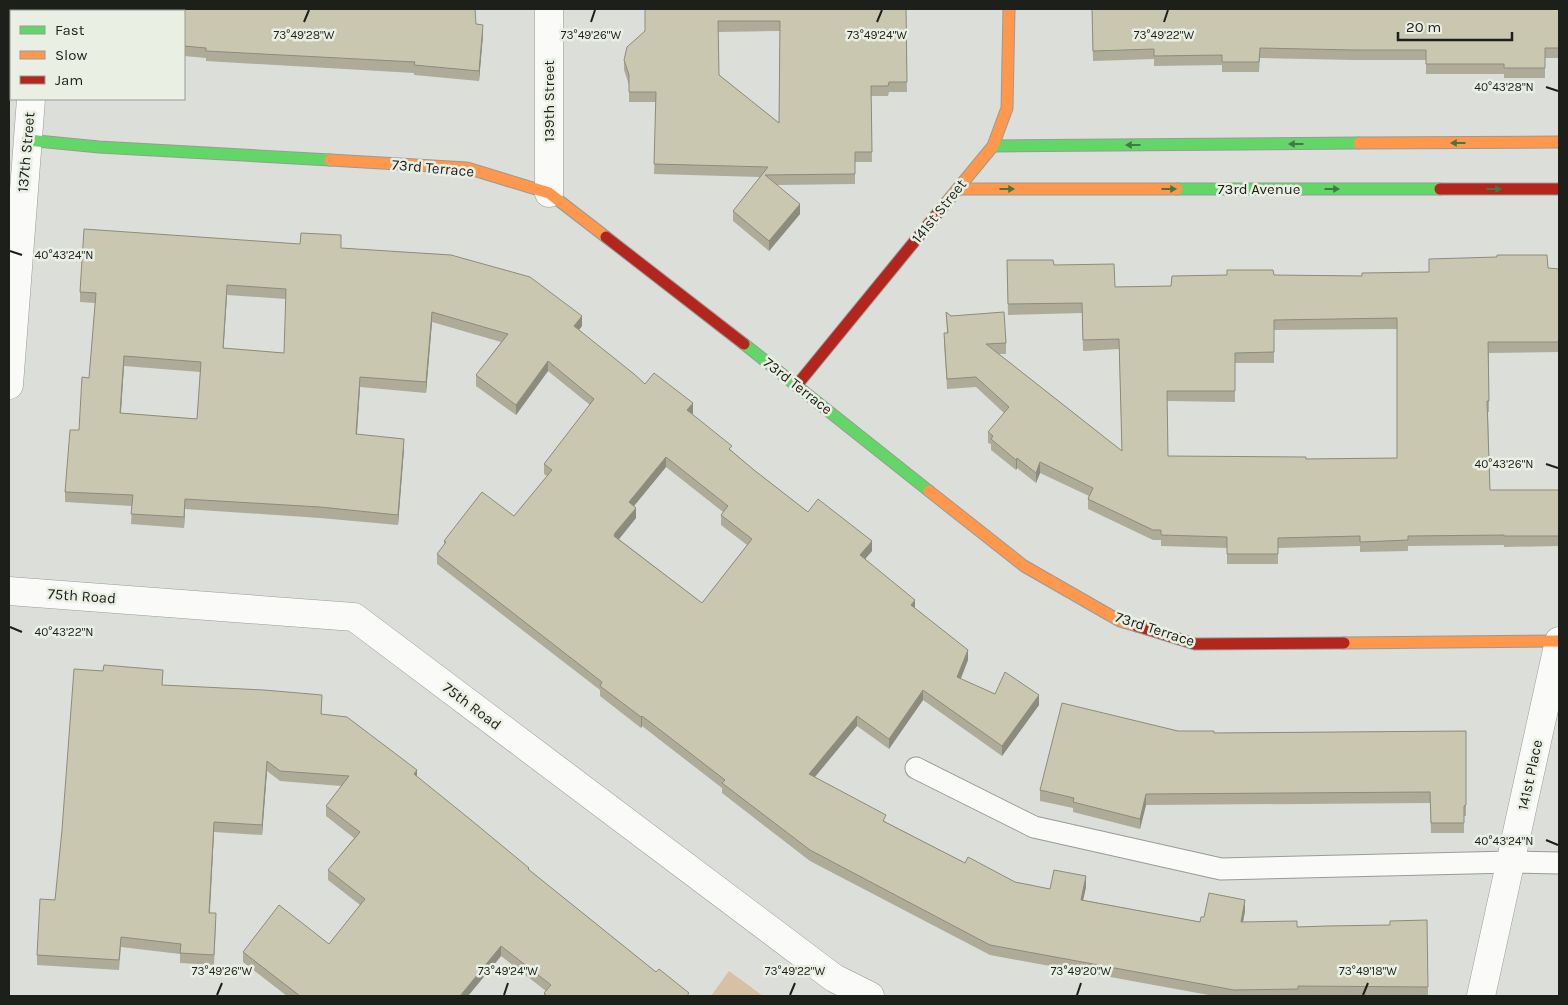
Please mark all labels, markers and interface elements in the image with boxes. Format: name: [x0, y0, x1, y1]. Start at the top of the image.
legend: [10, 10, 185, 100]
scale bar: [1398, 10, 1512, 42]
text: 20 m: [1406, 18, 1441, 36]
text: Fast: [55, 21, 85, 39]
text: 73°49'28"W: [274, 28, 335, 42]
text: 73°49'26"W: [561, 28, 621, 42]
text: 73°49'24"W: [847, 28, 907, 42]
text: 73°49'22"W: [1134, 28, 1194, 42]
text: Slow: [55, 46, 87, 64]
street label: 139th Street: [540, 60, 558, 142]
text: Jam: [55, 71, 83, 89]
text: 40°43'28"N: [1474, 80, 1534, 94]
street label: 137th Street: [14, 111, 38, 193]
one-way arrow: [1450, 139, 1466, 147]
one-way arrow: [1287, 140, 1303, 148]
one-way arrow: [1125, 141, 1141, 149]
street label: 73rd Terrace: [391, 155, 475, 181]
street label: 141st Street: [908, 175, 970, 246]
street label: 73rd Avenue: [1217, 180, 1301, 198]
one-way arrow: [999, 185, 1015, 193]
one-way arrow: [1161, 185, 1177, 193]
one-way arrow: [1324, 185, 1340, 193]
one-way arrow: [1486, 185, 1502, 193]
text: 40°43'24"N: [35, 248, 93, 262]
street label: 73rd Terrace: [760, 354, 836, 418]
text: 40°43'26"N: [1474, 457, 1534, 471]
street label: 75th Road: [47, 585, 117, 607]
street label: 73rd Terrace: [1113, 608, 1197, 650]
text: 40°43'22"N: [34, 625, 94, 639]
street label: 75th Road: [439, 678, 505, 734]
street label: 141st Place: [1514, 738, 1546, 812]
text: 40°43'24"N: [1475, 834, 1533, 848]
text: 73°49'26"W: [192, 964, 252, 978]
text: 73°49'24"W: [478, 964, 538, 978]
text: 73°49'22"W: [765, 964, 825, 978]
text: 73°49'20"W: [1051, 964, 1112, 978]
text: 73°49'18"W: [1339, 964, 1397, 978]

